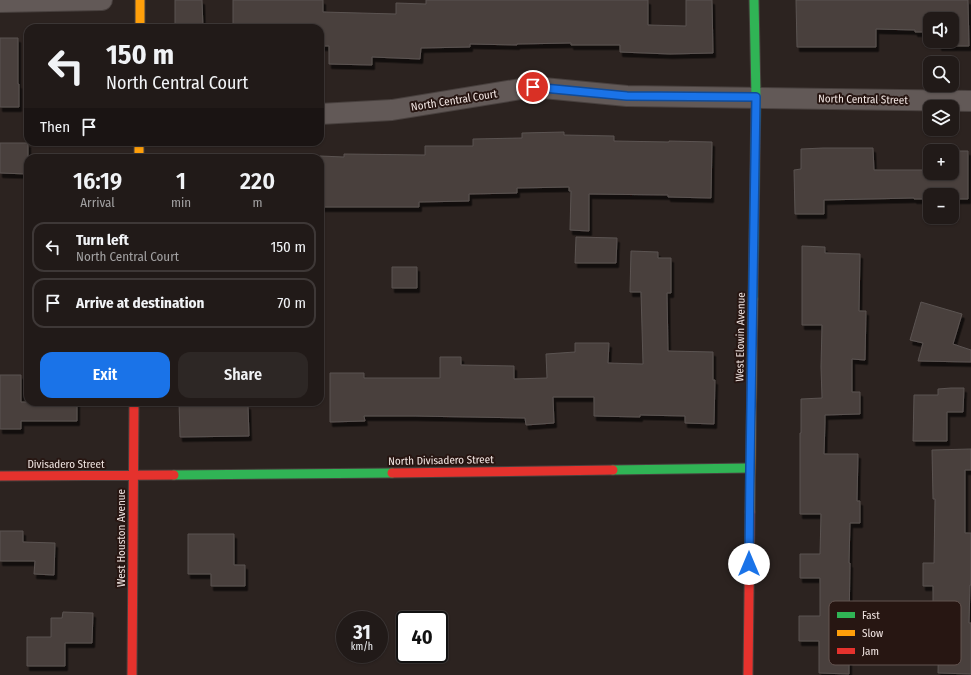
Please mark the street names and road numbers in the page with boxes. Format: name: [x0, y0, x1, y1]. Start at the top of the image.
street label: North Central Court: [410, 87, 498, 114]
street label: North Central Street: [818, 92, 908, 107]
street label: West Elowin Avenue: [733, 292, 748, 382]
street label: North Divisadero Street: [388, 453, 494, 468]
street label: Divisadero Street: [27, 458, 105, 471]
street label: West Houston Avenue: [115, 489, 128, 587]

